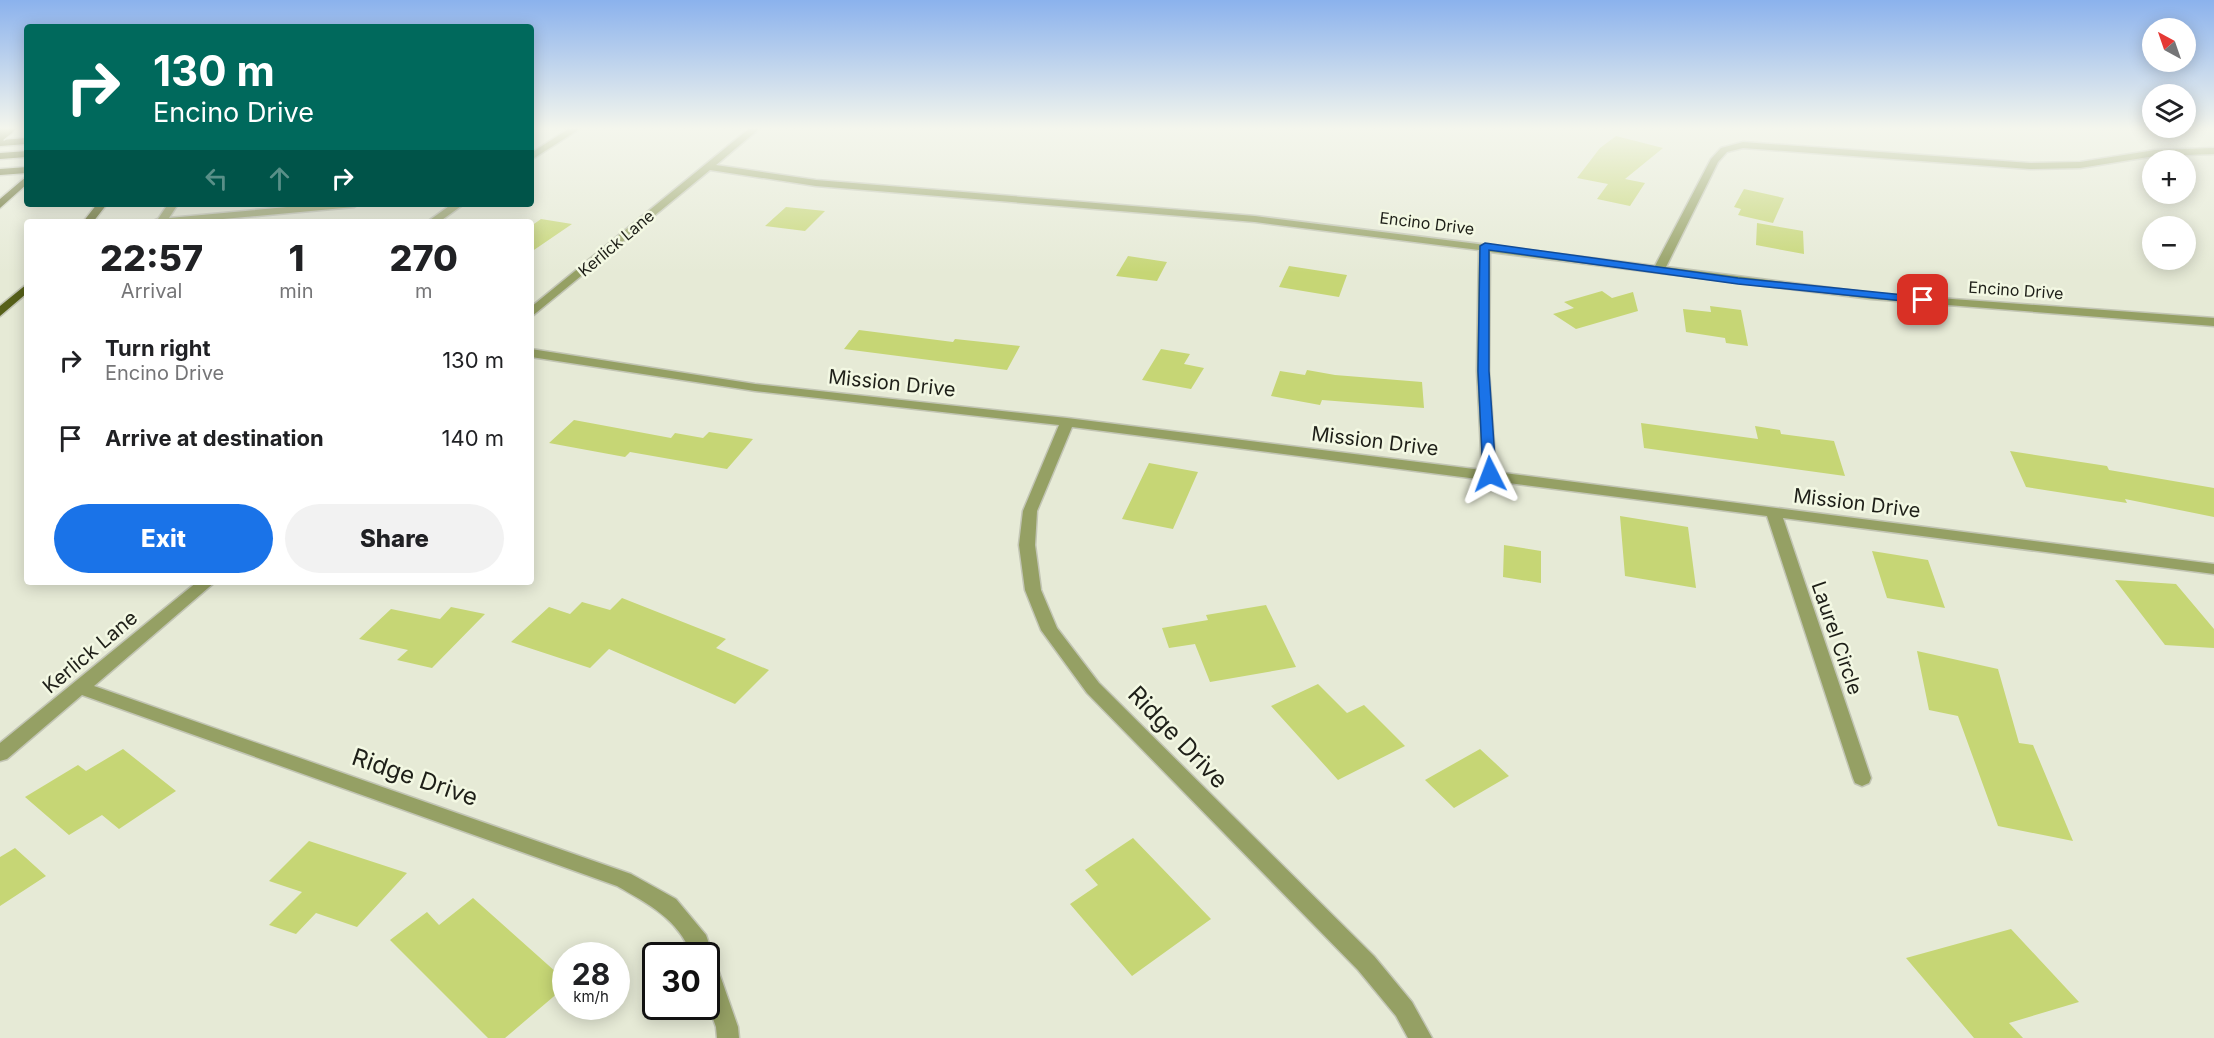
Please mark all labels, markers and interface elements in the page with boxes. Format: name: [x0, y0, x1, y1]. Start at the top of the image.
north arrow: [2142, 18, 2196, 72]
map controls: [2142, 18, 2196, 270]
text: 130 m: [153, 45, 275, 96]
icon: right: [54, 48, 132, 126]
button: layers: [2142, 84, 2196, 138]
text: Encino Drive: [153, 96, 314, 129]
button: +: [2142, 150, 2196, 204]
icon: left: [200, 162, 233, 195]
icon: ahead: [263, 162, 296, 195]
icon: right: [326, 162, 359, 195]
street label: Kerlick Lane: [574, 206, 658, 280]
street label: Encino Drive: [1378, 207, 1476, 239]
button: −: [2142, 216, 2196, 270]
text: 22:57: [100, 236, 203, 280]
text: 1: [288, 236, 304, 280]
text: 270: [389, 236, 458, 280]
pin: [1897, 274, 1948, 325]
street label: Encino Drive: [1968, 277, 2064, 303]
text: Arrival: [121, 279, 182, 303]
text: min: [279, 279, 313, 303]
text: m: [415, 279, 432, 303]
icon: arrive: [1906, 283, 1939, 316]
text: Turn right: [105, 335, 211, 361]
icon: right: [54, 344, 87, 377]
text: 130 m: [442, 347, 504, 373]
text: Encino Drive: [105, 361, 224, 385]
street label: Mission Drive: [827, 364, 957, 402]
street label: Mission Drive: [1310, 421, 1440, 461]
icon: arrive: [54, 422, 87, 455]
text: Arrive at destination: [105, 425, 324, 451]
text: 140 m: [442, 425, 504, 451]
position arrow: [1458, 442, 1522, 506]
street label: Mission Drive: [1792, 483, 1922, 523]
button: Exit: [54, 504, 273, 573]
button: Share: [285, 504, 504, 573]
street label: Laurel Circle: [1806, 578, 1868, 698]
street label: Kerlick Lane: [38, 606, 142, 698]
street label: Ridge Drive: [1122, 680, 1234, 794]
street label: Ridge Drive: [348, 742, 482, 812]
speed limit sign: 30: [642, 942, 720, 1020]
text: 28: [572, 956, 610, 992]
text: km/h: [573, 987, 609, 1006]

